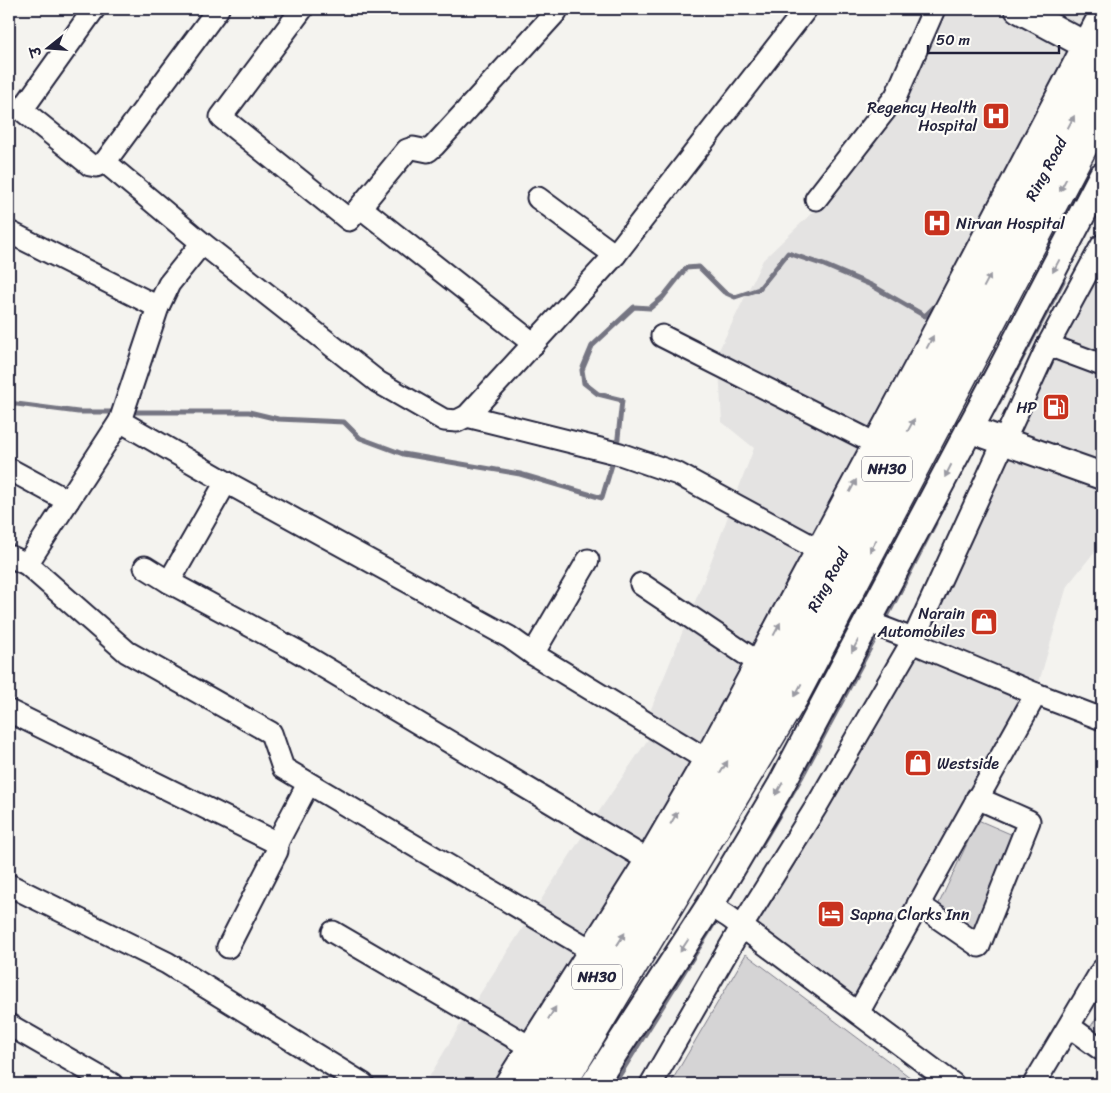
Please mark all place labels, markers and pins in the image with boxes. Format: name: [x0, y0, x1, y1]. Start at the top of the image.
place label: Regency Health Hospital: [867, 93, 977, 140]
hospital icon: Regency Health Hospital: [981, 101, 1011, 131]
hospital icon: Nirvan Hospital: [922, 208, 952, 238]
place label: Nirvan Hospital: [956, 209, 1065, 238]
fuel station icon: HP: [1041, 392, 1071, 422]
place label: HP: [1016, 393, 1038, 422]
place label: Narain Automobiles: [876, 599, 966, 646]
shop icon: Narain Automobiles: [969, 607, 999, 637]
shop icon: Westside: [903, 748, 933, 778]
place label: Westside: [937, 749, 999, 778]
hotel icon: Sapna Clarks Inn: [816, 899, 846, 929]
place label: Sapna Clarks Inn: [850, 900, 970, 929]

